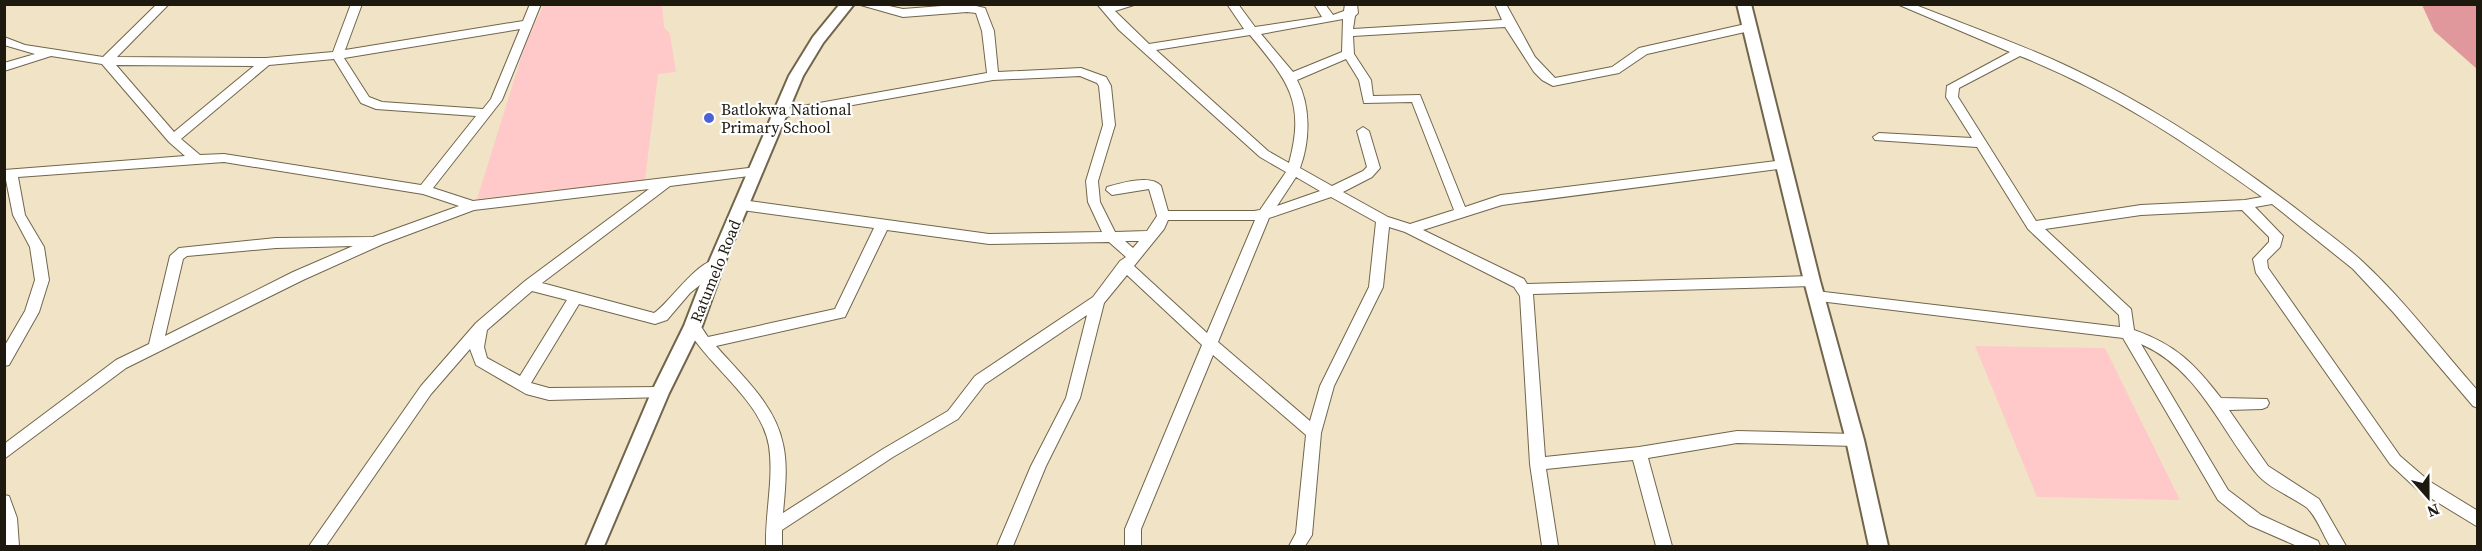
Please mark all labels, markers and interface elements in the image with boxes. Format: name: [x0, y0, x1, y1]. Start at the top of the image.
place label: Batlokwa National Primary School: [721, 98, 852, 138]
marker: Batlokwa National Primary School: [702, 111, 716, 125]
street label: Ratumelo Road: [684, 216, 746, 326]
north arrow: [2398, 467, 2458, 527]
text: N: [2424, 499, 2443, 523]

